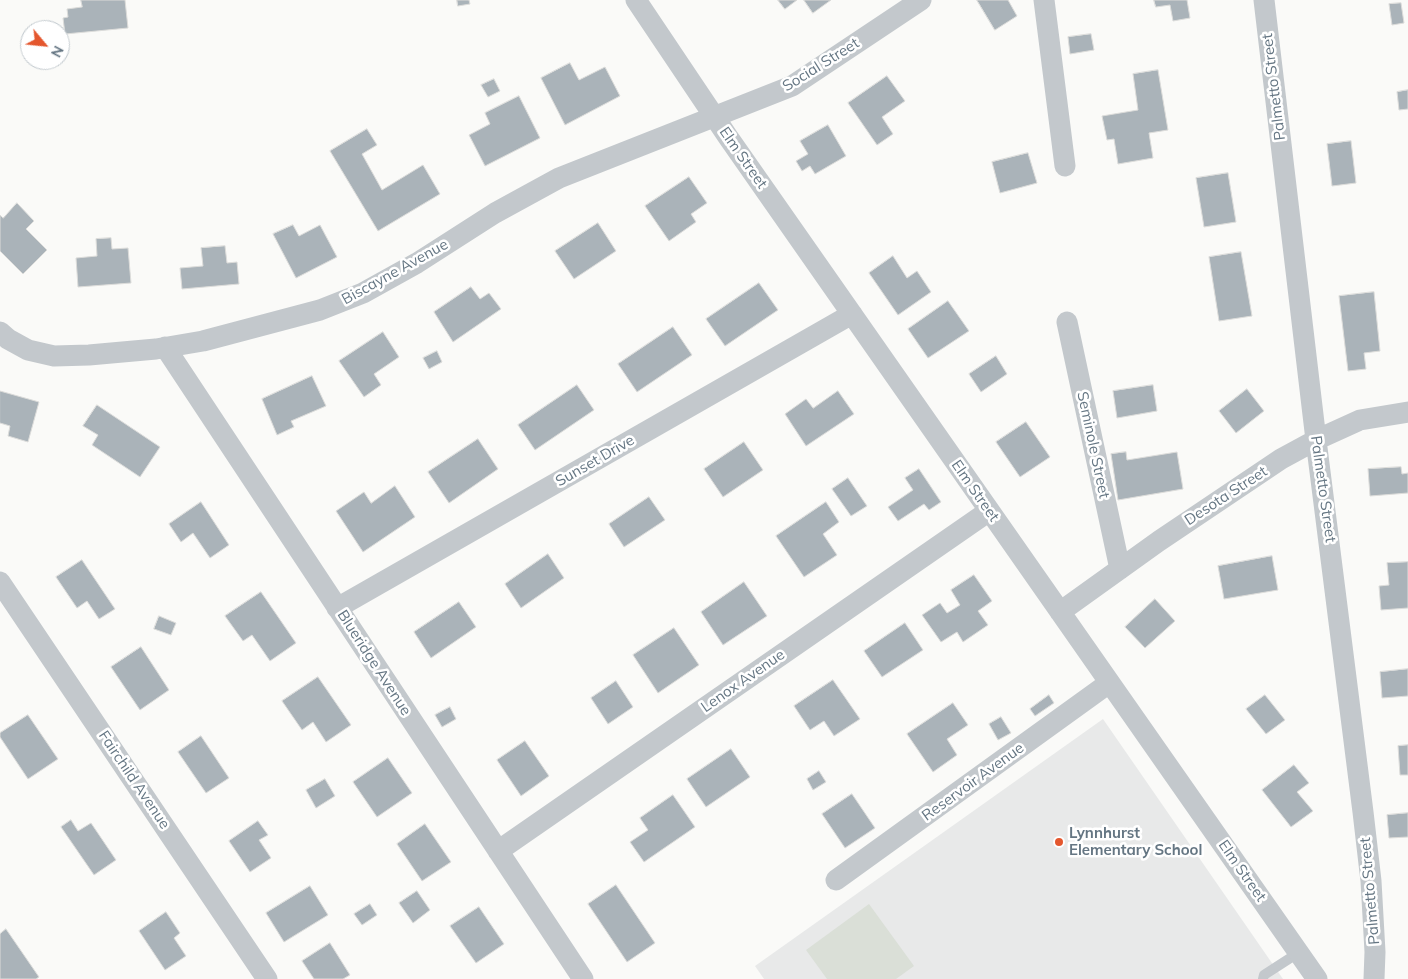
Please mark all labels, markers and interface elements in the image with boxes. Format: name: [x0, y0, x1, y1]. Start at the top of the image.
north arrow: [20, 20, 70, 70]
street label: Palmetto Street: [1259, 33, 1289, 141]
street label: Social Street: [779, 34, 863, 96]
text: N: [47, 43, 68, 60]
street label: Elm Street: [715, 124, 771, 192]
street label: Biscayne Avenue: [339, 235, 451, 309]
street label: Seminole Street: [1073, 390, 1113, 500]
street label: Sunset Drive: [552, 431, 638, 491]
street label: Palmetto Street: [1307, 435, 1339, 543]
street label: Elm Street: [947, 457, 1003, 525]
street label: Desota Street: [1181, 463, 1271, 529]
street label: Blueridge Avenue: [333, 607, 415, 719]
street label: Lenox Avenue: [698, 646, 788, 716]
street label: Fairchild Avenue: [95, 727, 173, 833]
street label: Reservoir Avenue: [919, 739, 1027, 825]
place label: Lynnhurst Elementary School: [1069, 824, 1202, 859]
marker: Lynnhurst Elementary School: [1053, 836, 1065, 848]
street label: Elm Street: [1214, 837, 1270, 905]
street label: Palmetto Street: [1356, 837, 1384, 945]

